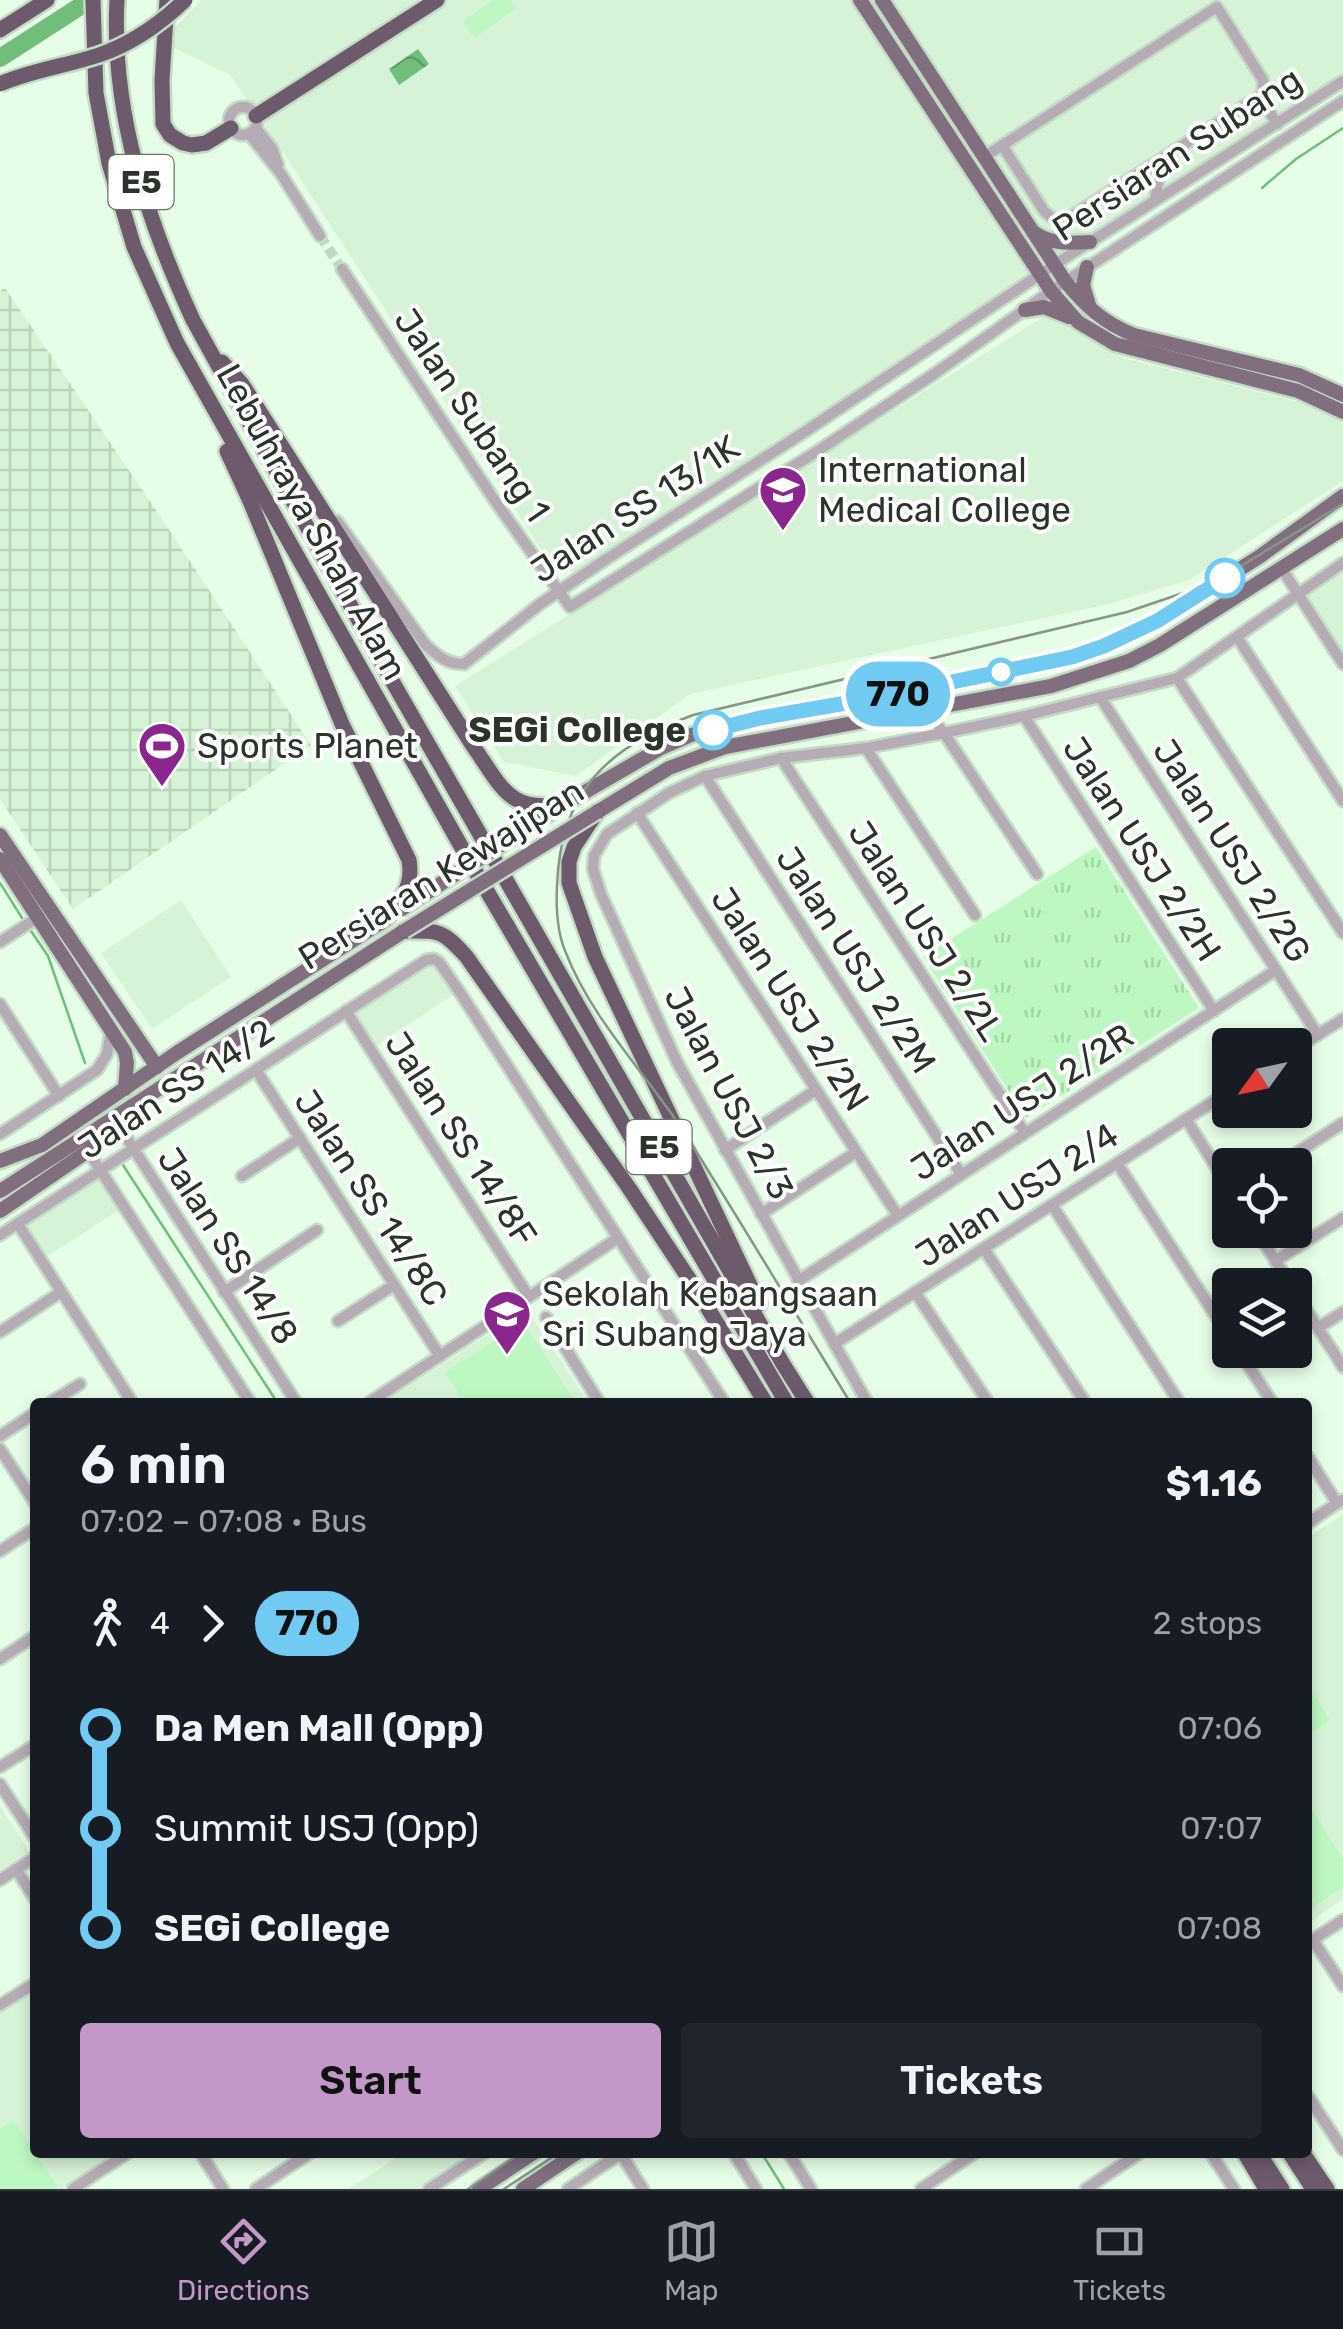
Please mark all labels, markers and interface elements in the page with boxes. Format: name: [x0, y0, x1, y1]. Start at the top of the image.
street label: Persiaran Subang: [1045, 58, 1309, 250]
road number: E5: [108, 155, 174, 209]
street label: Jalan Subang 1: [385, 301, 559, 529]
street label: Lebuhraya Shah Alam: [208, 357, 416, 687]
street label: Jalan SS 13/1K: [523, 426, 747, 592]
place label: International Medical College: [818, 449, 1071, 531]
school or university icon: International Medical College: [757, 464, 809, 532]
unlabelled marker: [1206, 559, 1244, 597]
unlabelled marker: [988, 659, 1014, 685]
line badge: 770: [840, 662, 956, 726]
text: 770: [866, 673, 930, 715]
place label: SEGi College: [468, 709, 686, 751]
marker: SEGi College: [694, 711, 732, 749]
sports icon: Sports Planet: [136, 720, 188, 788]
place label: Sports Planet: [197, 725, 418, 767]
street label: Jalan USJ 2/2H: [1054, 729, 1230, 969]
street label: Jalan USJ 2/2G: [1144, 732, 1320, 970]
street label: Persiaran Kewajipan: [291, 769, 591, 979]
street label: Jalan USJ 2/2L: [839, 813, 1013, 1049]
street label: Jalan USJ 2/2M: [767, 839, 945, 1081]
street label: Jalan USJ 2/2N: [702, 879, 878, 1119]
street label: Jalan USJ 2/3: [655, 980, 803, 1206]
street label: Jalan SS 14/2: [70, 1010, 282, 1168]
street label: Jalan USJ 2/2R: [903, 1015, 1141, 1189]
street label: Jalan SS 14/8F: [376, 1024, 546, 1254]
north arrow: [1212, 1028, 1312, 1128]
map controls: [1212, 1028, 1312, 1368]
street label: Jalan SS 14/8C: [285, 1082, 457, 1314]
street label: Jalan USJ 2/4: [908, 1114, 1126, 1276]
road number: E5: [626, 1120, 692, 1174]
street label: Jalan SS 14/8: [149, 1140, 307, 1352]
button: locate: [1212, 1148, 1312, 1248]
button: layers: [1212, 1268, 1312, 1368]
place label: Sekolah Kebangsaan Sri Subang Jaya: [542, 1273, 878, 1355]
school or university icon: Sekolah Kebangsaan Sri Subang Jaya: [481, 1288, 533, 1356]
text: 6 min: [80, 1432, 227, 1497]
text: $1.16: [1166, 1460, 1262, 1506]
text: 07:02 – 07:08 · Bus: [80, 1502, 367, 1540]
icon: walk: [80, 1596, 135, 1651]
icon: forward: [185, 1596, 240, 1651]
text: 770: [275, 1602, 339, 1644]
text: 4: [150, 1604, 170, 1642]
text: 2 stops: [1153, 1604, 1262, 1642]
text: Da Men Mall (Opp): [154, 1705, 484, 1751]
text: 07:06: [1177, 1709, 1262, 1747]
text: Summit USJ (Opp): [154, 1805, 479, 1851]
text: 07:07: [1180, 1809, 1262, 1847]
text: SEGi College: [154, 1905, 390, 1951]
text: 07:08: [1176, 1909, 1262, 1947]
button: Start: [80, 2023, 661, 2138]
button: Tickets: [681, 2023, 1262, 2138]
tab: Directions: [177, 2214, 310, 2307]
tab: Map: [664, 2214, 719, 2307]
tab: Tickets: [1073, 2214, 1166, 2307]

